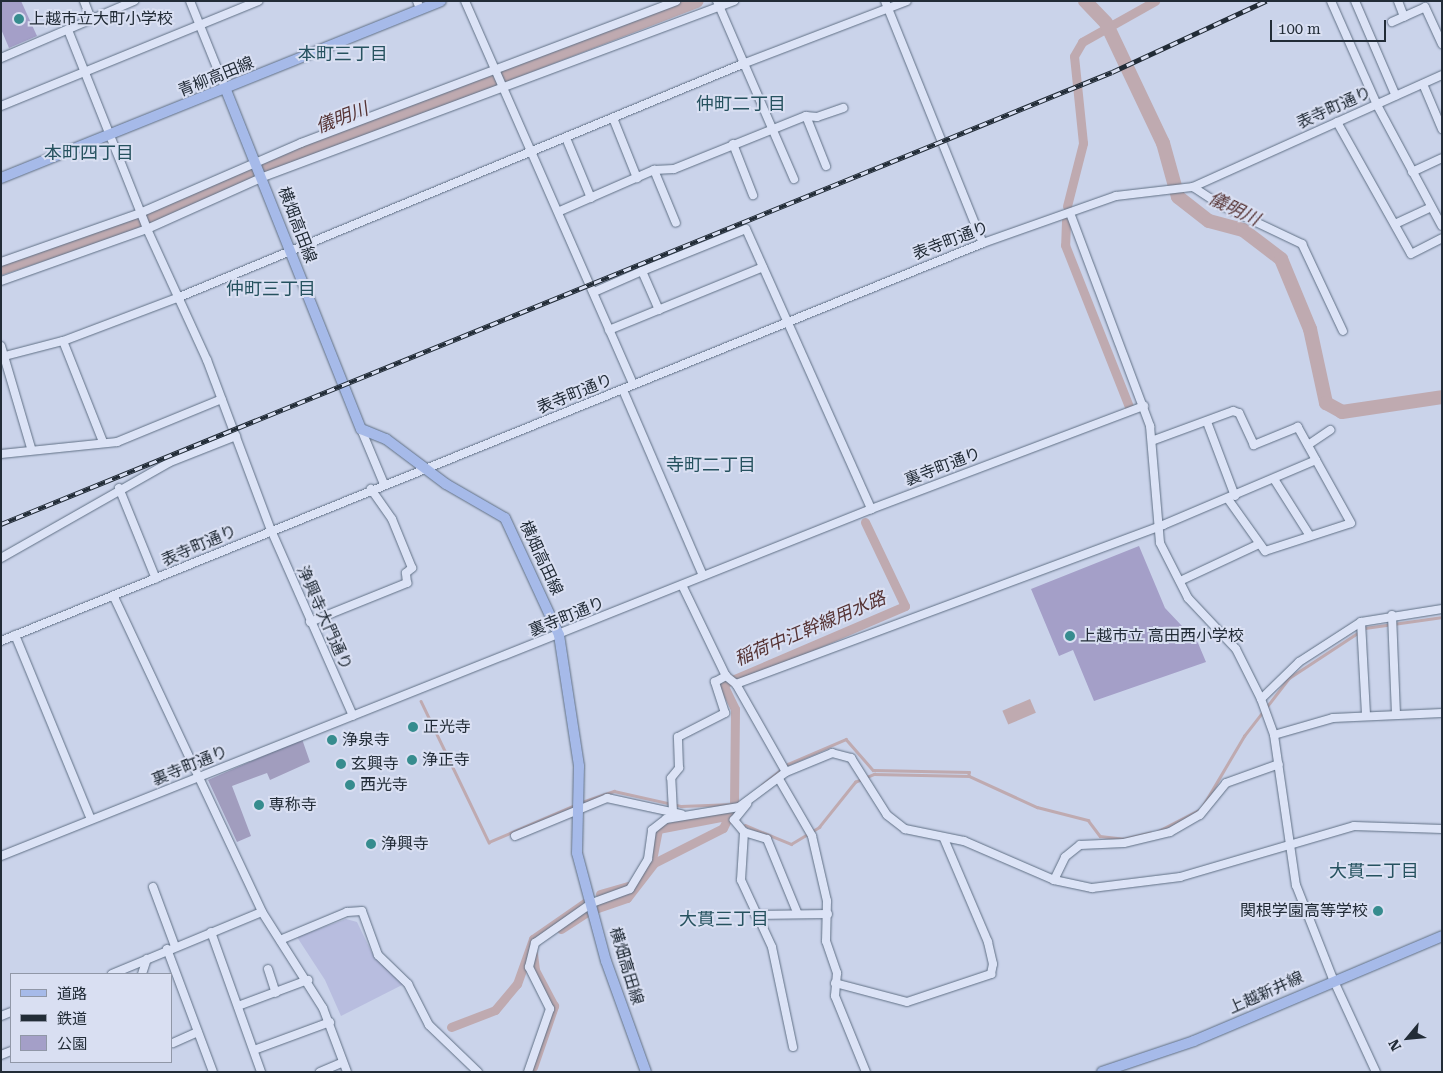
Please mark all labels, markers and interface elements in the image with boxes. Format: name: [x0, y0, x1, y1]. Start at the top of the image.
place label: 上越市立大町小学校: [29, 9, 173, 29]
scale bar: [1273, 10, 1389, 42]
marker: 上越市立大町小学校: [13, 13, 25, 25]
text: 100 m: [1278, 20, 1321, 38]
district label: 本町三丁目: [298, 43, 388, 65]
street label: 青柳高田線: [175, 53, 257, 101]
street label: 表寺町通り: [1294, 83, 1374, 133]
district label: 仲町二丁目: [696, 93, 786, 115]
water label: 儀明川: [313, 98, 371, 138]
district label: 本町四丁目: [44, 142, 134, 164]
street label: 横畑高田線: [274, 184, 320, 266]
water label: 儀明川: [1205, 187, 1263, 231]
street label: 表寺町通り: [910, 218, 992, 264]
district label: 仲町三丁目: [226, 278, 316, 300]
street label: 表寺町通り: [534, 370, 616, 418]
street label: 裏寺町通り: [902, 444, 984, 490]
district label: 寺町二丁目: [666, 454, 756, 476]
street label: 横畑高田線: [515, 518, 567, 598]
street label: 表寺町通り: [158, 522, 240, 570]
street label: 浄興寺大門通り: [292, 563, 356, 673]
water label: 稲荷中江幹線用水路: [731, 587, 889, 671]
street label: 裏寺町通り: [526, 593, 608, 641]
place label: 上越市立 高田西小学校: [1080, 626, 1244, 646]
marker: 上越市立 高田西小学校: [1064, 630, 1076, 642]
place label: 正光寺: [423, 717, 471, 737]
marker: 正光寺: [407, 721, 419, 733]
place label: 浄泉寺: [342, 730, 390, 750]
marker: 浄泉寺: [326, 734, 338, 746]
street label: 裏寺町通り: [149, 742, 231, 790]
place label: 浄正寺: [422, 750, 470, 770]
place label: 玄興寺: [351, 754, 399, 774]
marker: 浄正寺: [406, 754, 418, 766]
marker: 玄興寺: [335, 758, 347, 770]
place label: 西光寺: [360, 775, 408, 795]
marker: 西光寺: [344, 779, 356, 791]
place label: 専称寺: [269, 795, 317, 815]
marker: 専称寺: [253, 799, 265, 811]
place label: 浄興寺: [381, 834, 429, 854]
marker: 浄興寺: [365, 838, 377, 850]
district label: 大貫二丁目: [1329, 860, 1419, 882]
place label: 関根学園高等学校: [1240, 901, 1368, 921]
marker: 関根学園高等学校: [1372, 905, 1384, 917]
district label: 大貫三丁目: [679, 908, 769, 930]
street label: 横畑高田線: [605, 925, 647, 1007]
street label: 上越新井線: [1226, 968, 1306, 1018]
legend: [10, 973, 172, 1063]
text: 道路: [57, 985, 87, 1003]
text: 鉄道: [57, 1010, 87, 1028]
north arrow: [1383, 1013, 1433, 1063]
text: 公園: [57, 1035, 87, 1053]
text: N: [1385, 1037, 1404, 1054]

